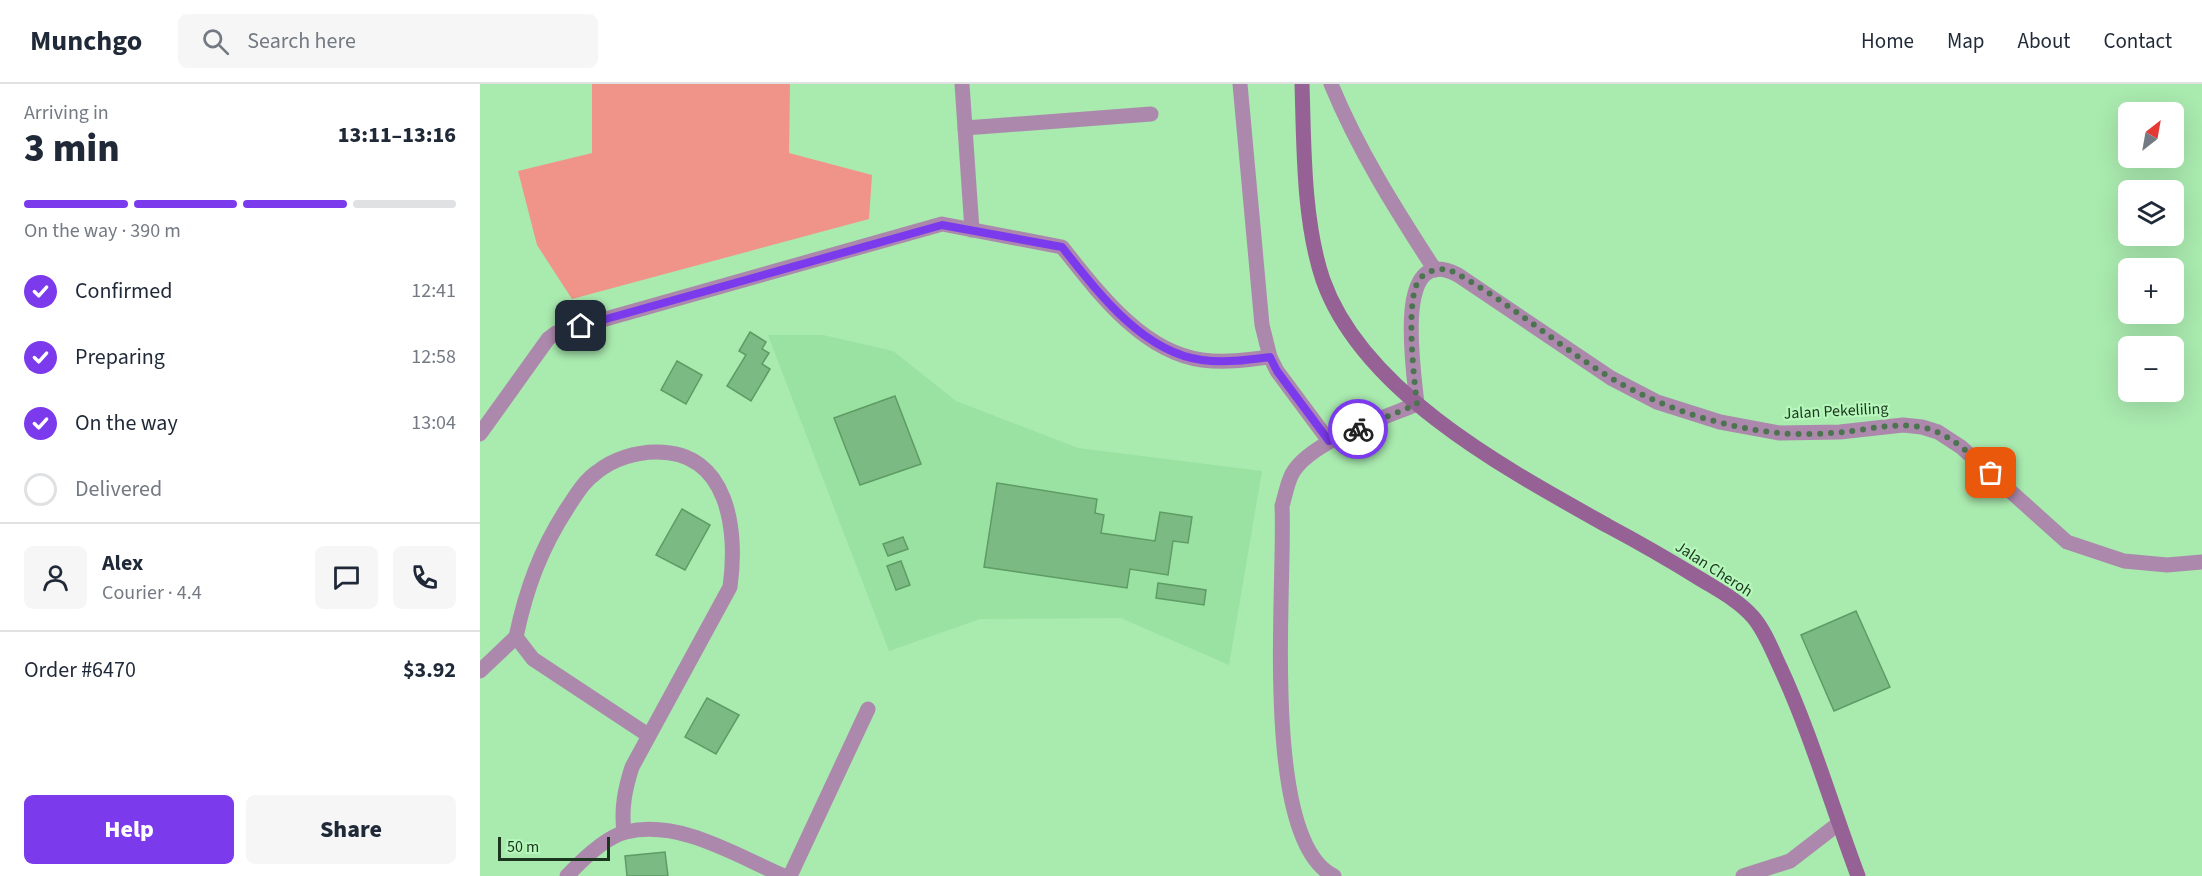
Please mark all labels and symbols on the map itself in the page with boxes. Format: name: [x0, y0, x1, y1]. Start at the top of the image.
north arrow: [2118, 102, 2184, 168]
pin: [555, 300, 606, 351]
street label: Jalan Pekeliling: [1783, 397, 1889, 425]
courier: [1328, 399, 1388, 459]
pin: [1965, 447, 2016, 498]
street label: Jalan Cheroh: [1671, 536, 1757, 602]
scale bar: [498, 834, 610, 862]

